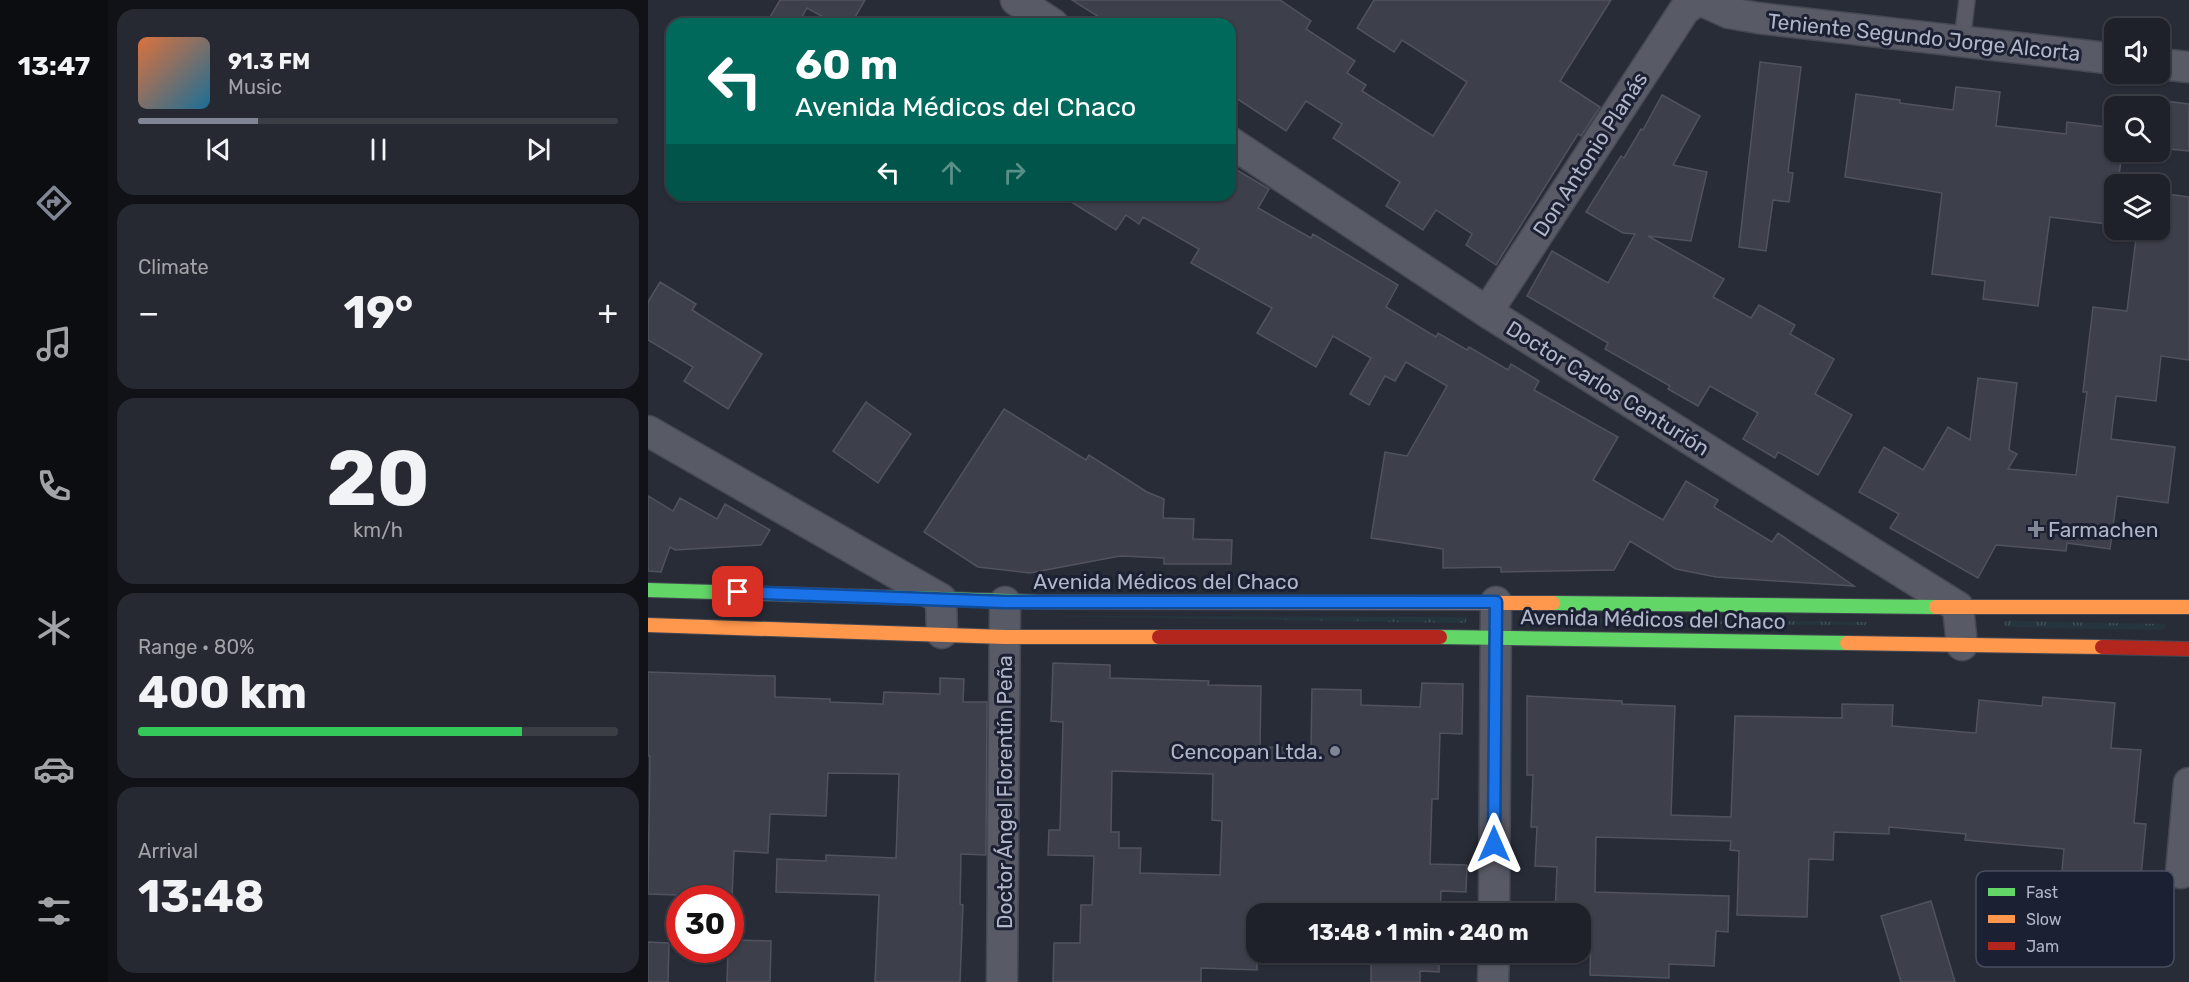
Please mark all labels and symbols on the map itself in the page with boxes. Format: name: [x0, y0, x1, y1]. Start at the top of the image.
street label: Teniente Segundo Jorge Alcorta: [1766, 8, 2082, 66]
street label: Don Antonio Planás: [1528, 67, 1652, 241]
street label: Doctor Carlos Centurión: [1502, 315, 1714, 461]
place label: Farmachen: [2048, 517, 2158, 542]
marker: Farmachen: [2029, 522, 2043, 536]
pin: [712, 566, 763, 617]
street label: Avenida Médicos del Chaco: [1033, 569, 1299, 594]
street label: Avenida Médicos del Chaco: [1520, 604, 1786, 634]
street label: Doctor Ángel Florentín Peña: [992, 655, 1017, 929]
place label: Cencopan Ltda.: [1171, 739, 1323, 764]
marker: Cencopan Ltda.: [1328, 744, 1342, 758]
position arrow: [1462, 812, 1526, 876]
legend: [1976, 871, 2174, 967]
text: Fast: [2026, 883, 2058, 902]
speed limit sign: 30: [666, 885, 744, 963]
text: Slow: [2026, 910, 2062, 929]
text: Jam: [2026, 937, 2059, 956]

